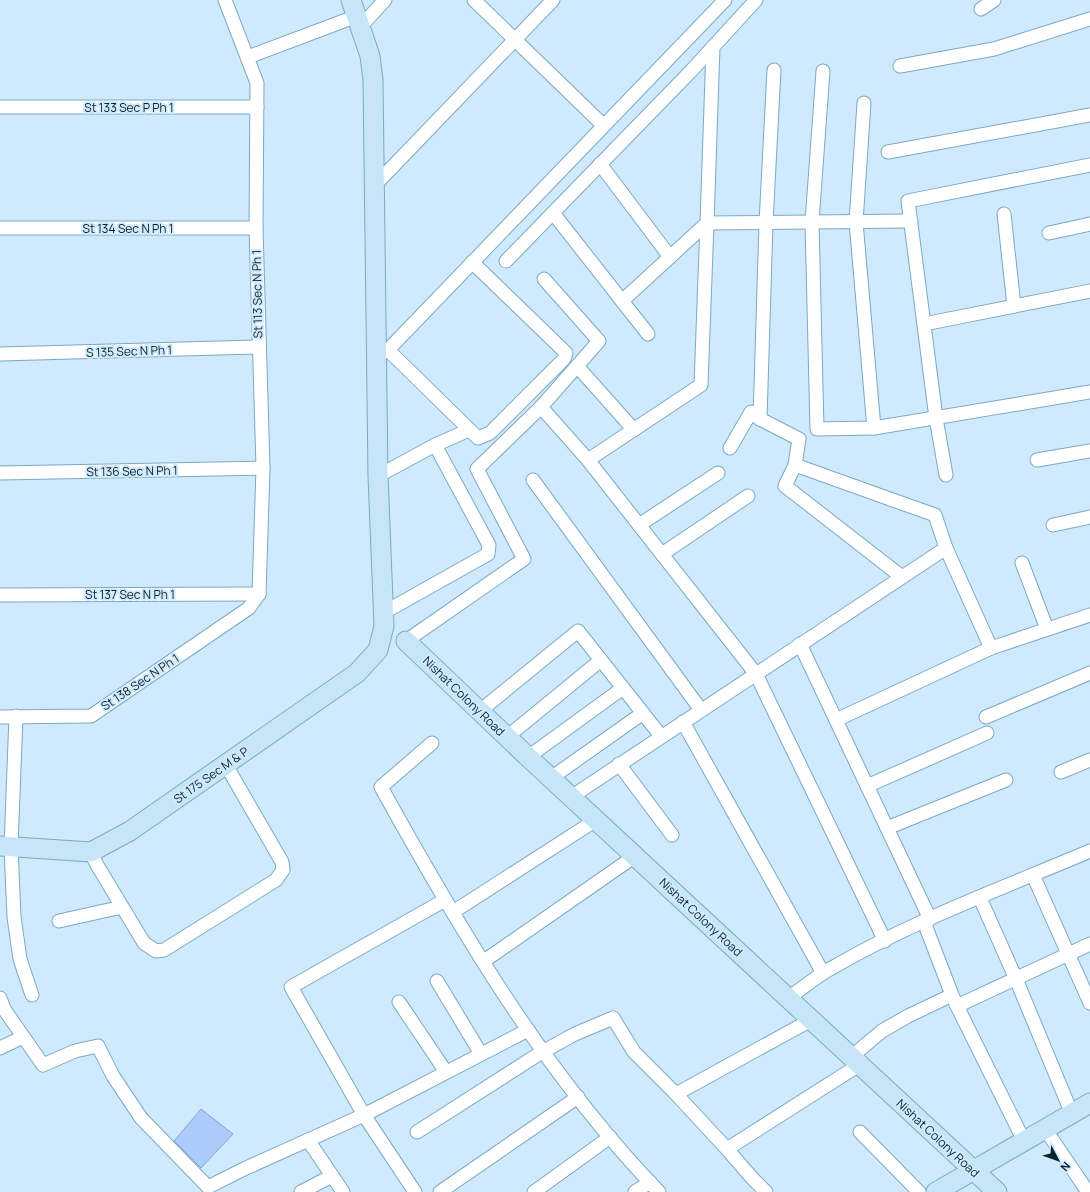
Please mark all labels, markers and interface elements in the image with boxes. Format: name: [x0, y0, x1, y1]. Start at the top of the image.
street label: St 133 Sec P Ph 1: [84, 99, 174, 116]
street label: St 134 Sec N Ph 1: [83, 220, 173, 237]
street label: St 113 Sec N Ph 1: [248, 250, 266, 338]
street label: S 135 Sec N Ph 1: [86, 341, 172, 361]
street label: St 136 Sec N Ph 1: [86, 462, 178, 480]
street label: St 137 Sec N Ph 1: [85, 586, 175, 603]
street label: St 138 Sec N Ph 1: [98, 650, 182, 714]
street label: Nishat Colony Road: [419, 652, 509, 740]
street label: St 175 Sec M & P: [170, 743, 252, 807]
street label: Nishat Colony Road: [656, 874, 746, 960]
street label: Nishat Colony Road: [893, 1095, 983, 1181]
north arrow: [1038, 1140, 1078, 1180]
text: N: [1058, 1159, 1074, 1175]

